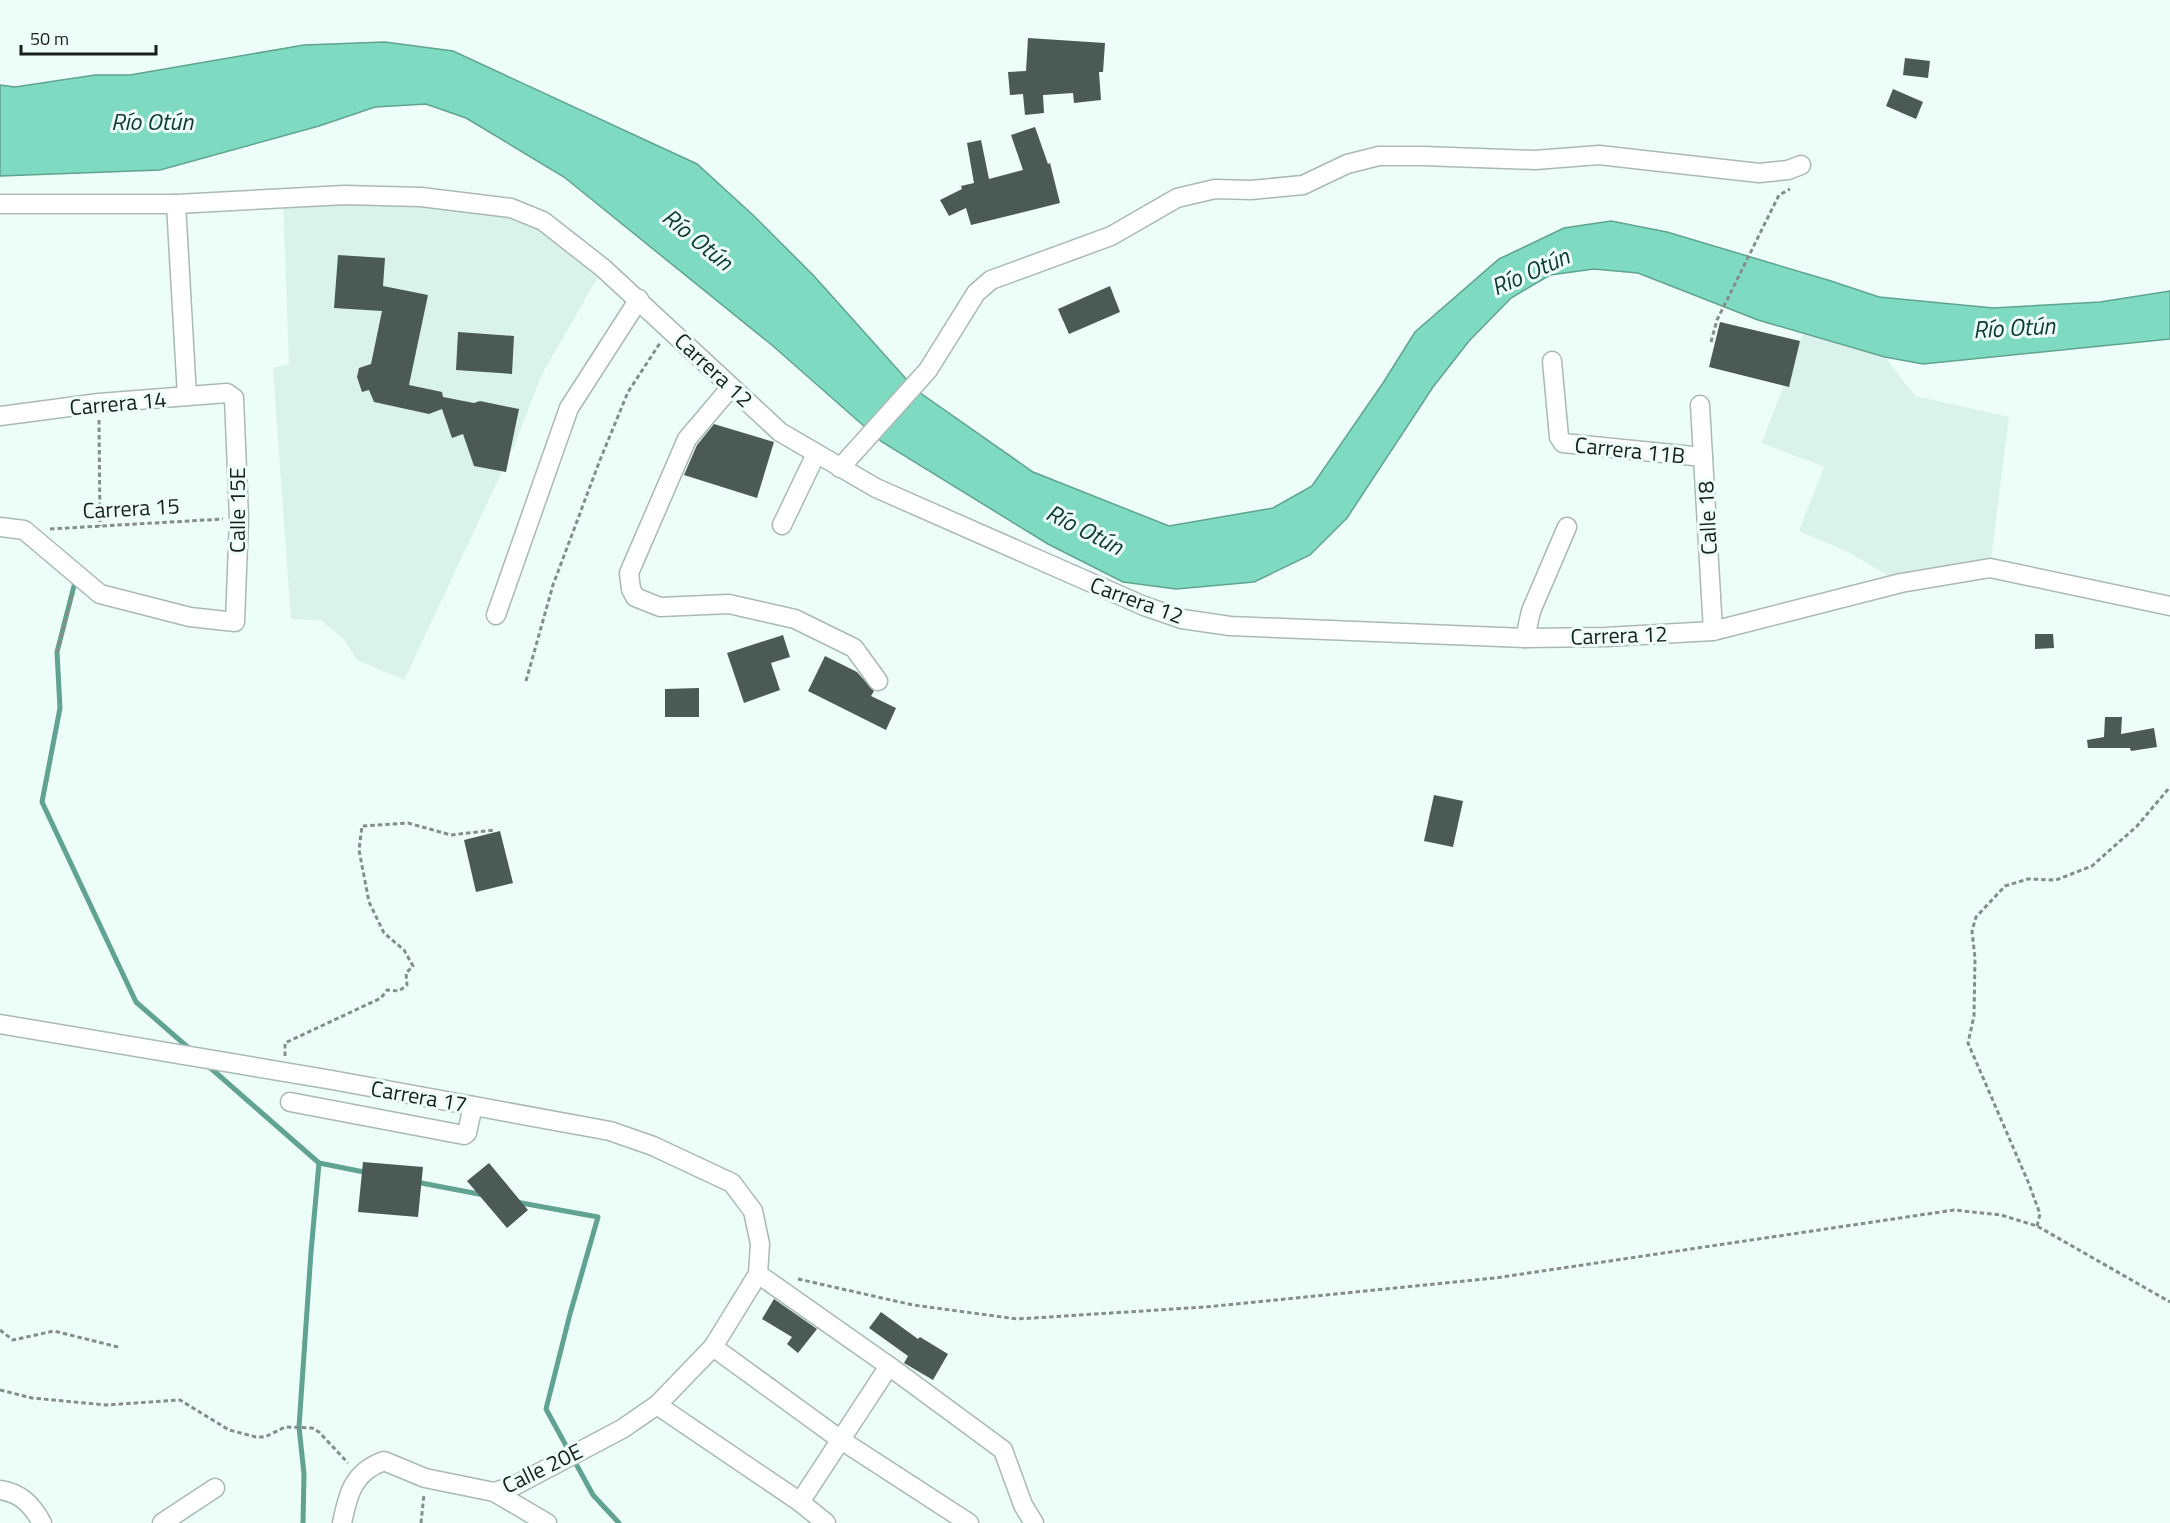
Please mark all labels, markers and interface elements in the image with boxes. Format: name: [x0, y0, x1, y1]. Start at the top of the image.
scale bar: [21, 18, 156, 56]
text: 50 m: [30, 25, 69, 52]
water label: Río Otún: [111, 103, 194, 139]
water label: Río Otún: [655, 199, 742, 280]
water label: Río Otún: [1485, 237, 1576, 304]
water label: Río Otún: [1972, 307, 2057, 347]
street label: Carrera 12: [667, 324, 761, 416]
street label: Carrera 14: [68, 382, 168, 424]
street label: Carrera 11B: [1573, 427, 1687, 473]
street label: Calle 15E: [220, 467, 254, 553]
street label: Calle 18: [1688, 480, 1726, 556]
street label: Carrera 15: [82, 488, 180, 528]
water label: Río Otún: [1040, 494, 1131, 564]
street label: Carrera 12: [1086, 567, 1188, 633]
street label: Carrera 12: [1570, 616, 1668, 654]
street label: Carrera 17: [368, 1071, 470, 1121]
street label: Calle 20E: [496, 1434, 588, 1502]

